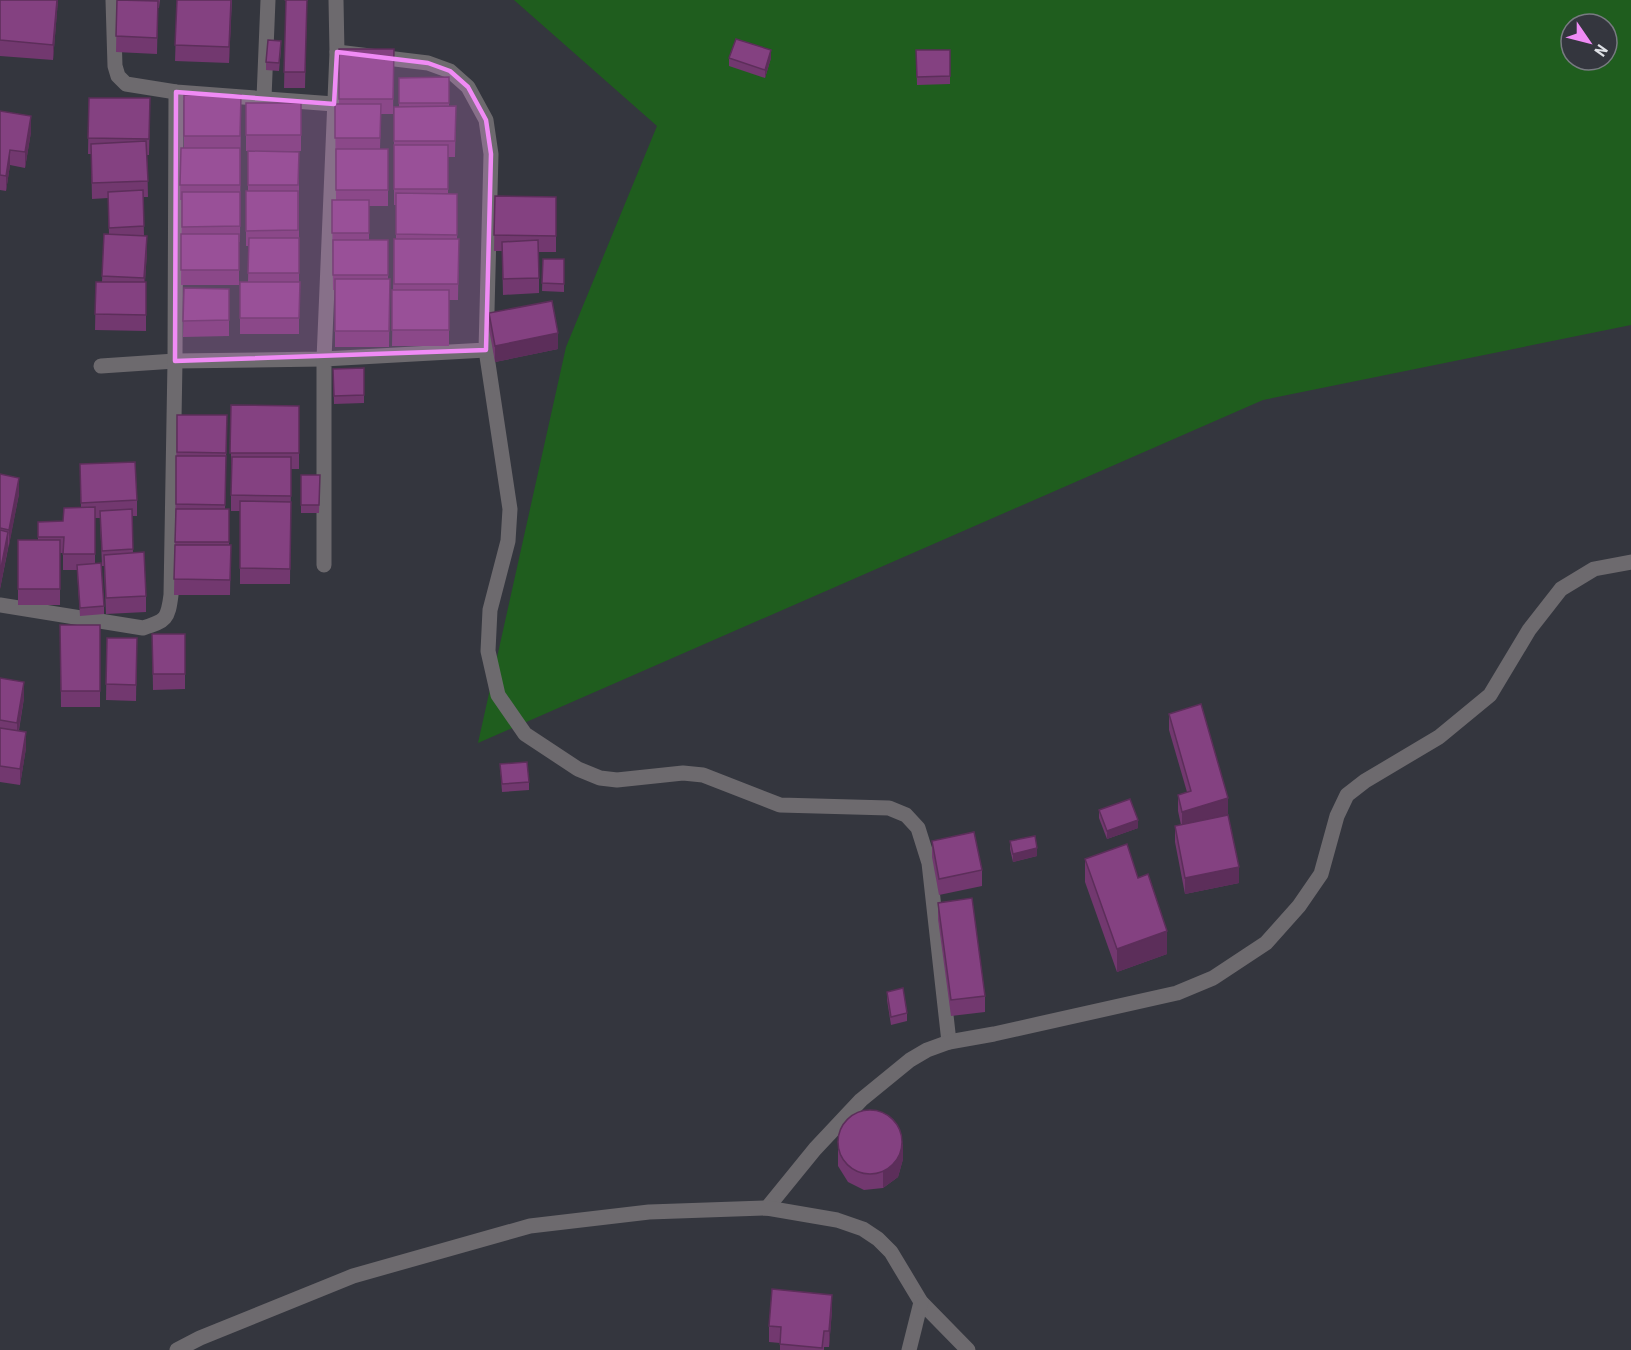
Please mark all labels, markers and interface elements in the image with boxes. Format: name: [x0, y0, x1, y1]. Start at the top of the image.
north arrow: [1559, 12, 1619, 72]
text: N: [1590, 41, 1611, 60]

